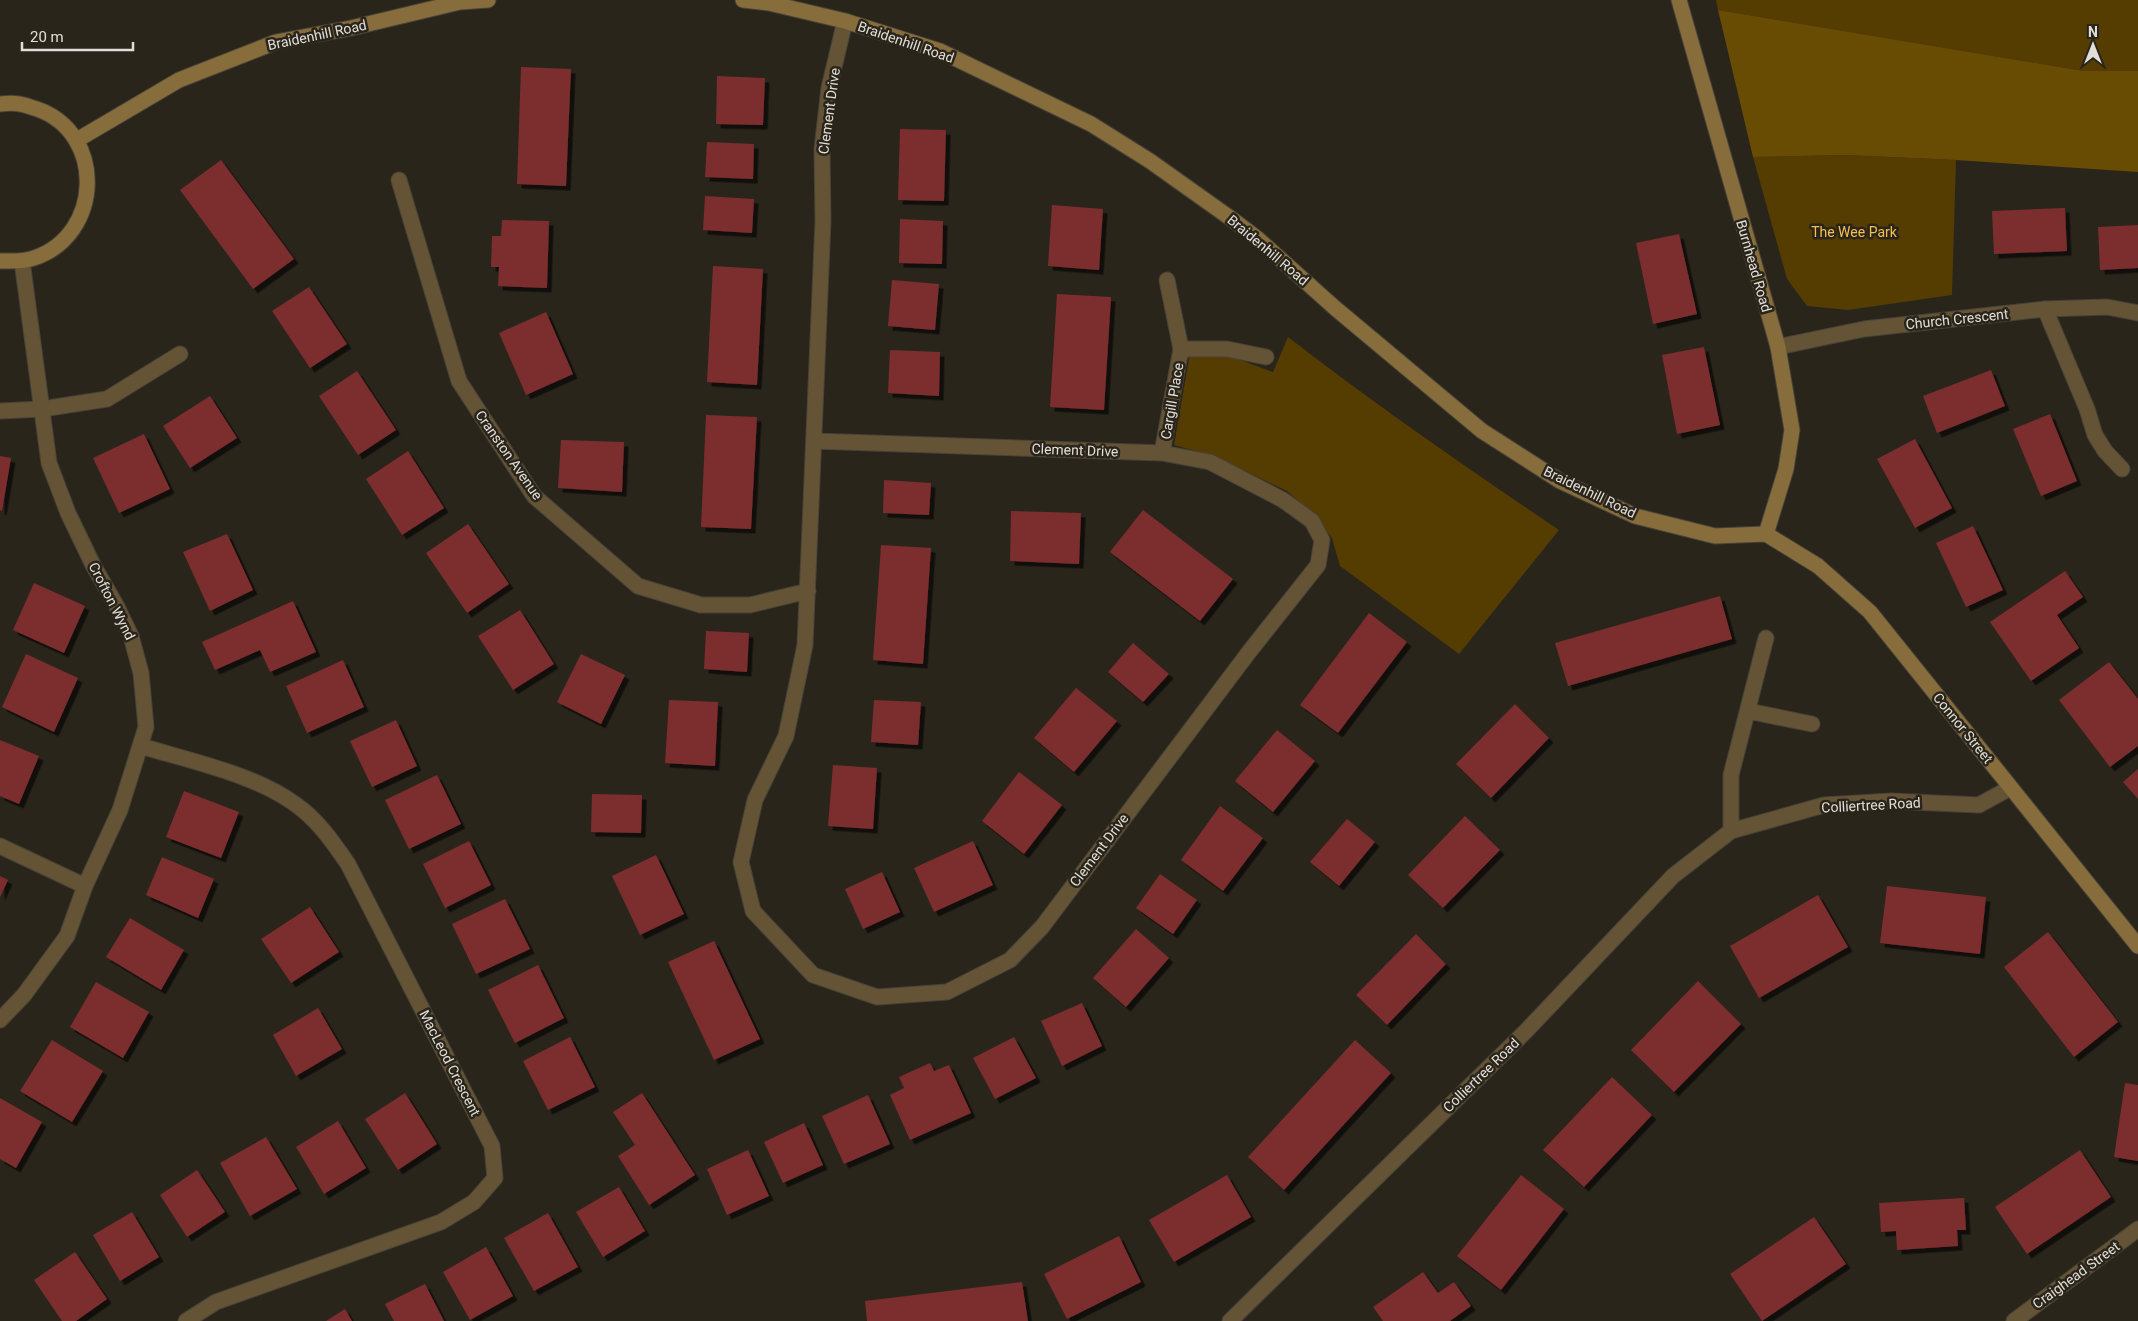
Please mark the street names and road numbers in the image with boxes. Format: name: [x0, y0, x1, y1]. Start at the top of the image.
street label: Braidenhill Road: [266, 17, 368, 53]
street label: Braidenhill Road: [856, 18, 956, 66]
street label: Clement Drive: [815, 67, 843, 155]
street label: Braidenhill Road: [1224, 211, 1312, 289]
street label: Burnhead Road: [1733, 218, 1775, 314]
street label: Church Crescent: [1905, 306, 2010, 332]
street label: Cargill Place: [1157, 361, 1187, 441]
street label: Cranston Avenue: [472, 407, 546, 503]
street label: Clement Drive: [1031, 440, 1119, 460]
street label: Braidenhill Road: [1541, 463, 1639, 521]
street label: Crofton Wynd: [86, 560, 138, 642]
street label: Connor Street: [1930, 690, 1996, 767]
street label: Colliertree Road: [1821, 794, 1921, 816]
street label: Clement Drive: [1066, 810, 1132, 890]
street label: MacLeod Crescent: [416, 1007, 484, 1119]
street label: Colliertree Road: [1440, 1035, 1522, 1115]
street label: Craighead Street: [2029, 1238, 2123, 1312]

